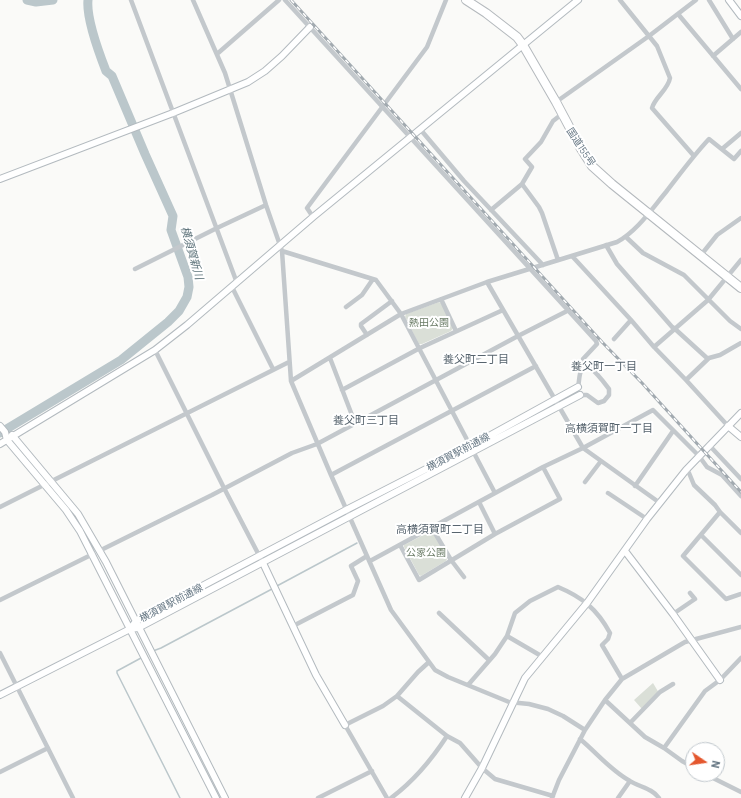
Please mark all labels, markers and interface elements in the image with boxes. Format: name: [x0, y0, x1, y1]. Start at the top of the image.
street label: 国道155号: [564, 125, 598, 169]
water label: 横須賀新川: [178, 225, 206, 281]
park label: 熱田公園: [409, 317, 449, 329]
district label: 養父町二丁目: [443, 352, 509, 366]
district label: 養父町一丁目: [571, 359, 637, 373]
district label: 養父町三丁目: [333, 413, 399, 427]
district label: 高横須賀町一丁目: [565, 421, 653, 435]
street label: 横須賀駅前通線: [424, 430, 492, 474]
district label: 高横須賀町二丁目: [396, 522, 484, 536]
park label: 公家公園: [406, 547, 446, 559]
street label: 横須賀駅前通線: [137, 581, 205, 625]
north arrow: [685, 742, 725, 782]
text: N: [709, 760, 723, 770]

